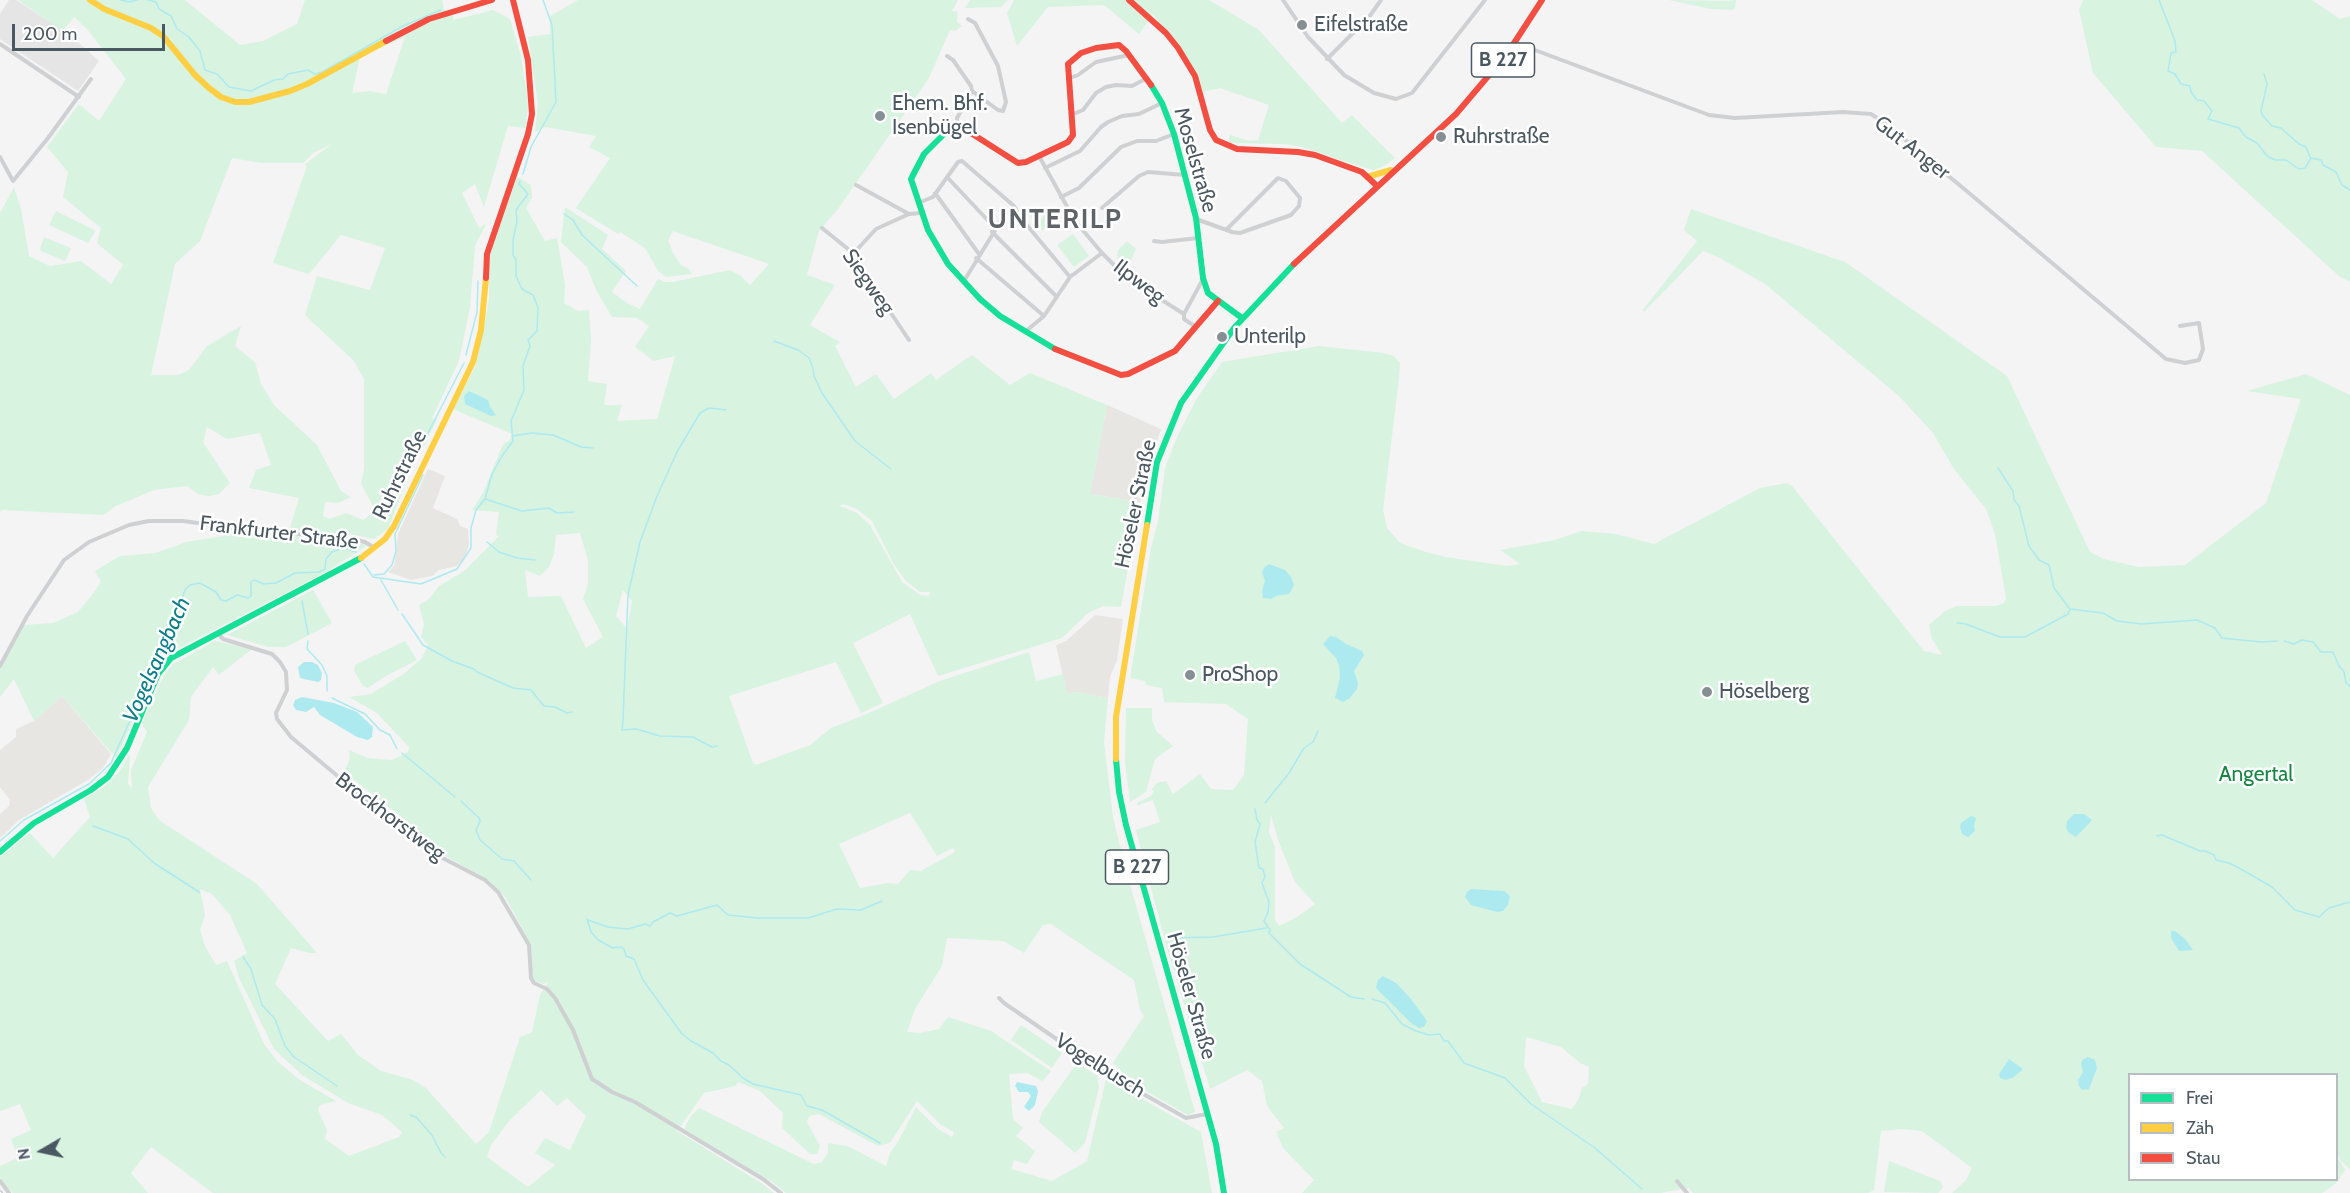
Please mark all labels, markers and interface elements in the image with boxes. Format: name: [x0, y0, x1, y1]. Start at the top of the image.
scale bar: [15, 12, 168, 50]
place label: Eifelstraße: [1314, 12, 1408, 38]
marker: Eifelstraße: [1295, 18, 1309, 32]
text: 200 m: [23, 23, 77, 45]
road number: B 227: [1472, 43, 1534, 77]
place label: Ehem. Bhf. Isenbügel: [892, 91, 988, 141]
street label: Moselstraße: [1168, 105, 1222, 215]
marker: Ehem. Bhf. Isenbügel: [873, 109, 887, 123]
street label: Gut Anger: [1869, 111, 1955, 185]
place label: Ruhrstraße: [1453, 124, 1550, 150]
marker: Ruhrstraße: [1434, 130, 1448, 144]
district label: UNTERILP: [988, 204, 1122, 236]
street label: Siegweg: [836, 244, 900, 320]
street label: Ilpweg: [1108, 254, 1170, 310]
place label: Unterilp: [1234, 324, 1306, 350]
marker: Unterilp: [1215, 330, 1229, 344]
street label: Ruhrstraße: [368, 426, 432, 524]
street label: Höseler Straße: [1110, 437, 1162, 571]
street label: Frankfurter Straße: [198, 511, 360, 555]
water label: Vogelsangbach: [118, 593, 196, 727]
place label: ProShop: [1202, 662, 1278, 688]
marker: ProShop: [1183, 668, 1197, 682]
place label: Höselberg: [1719, 679, 1809, 705]
marker: Höselberg: [1700, 685, 1714, 699]
park label: Angertal: [2219, 762, 2293, 788]
street label: Brockhorstweg: [330, 768, 450, 866]
road number: B 227: [1106, 850, 1168, 884]
street label: Höseler Straße: [1161, 930, 1221, 1062]
street label: Vogelbusch: [1050, 1028, 1150, 1104]
legend: [2128, 1073, 2338, 1181]
text: Frei: [2186, 1087, 2213, 1109]
text: Zäh: [2186, 1117, 2214, 1139]
north arrow: [12, 1121, 72, 1181]
text: N: [13, 1147, 34, 1161]
text: Stau: [2186, 1147, 2220, 1169]

